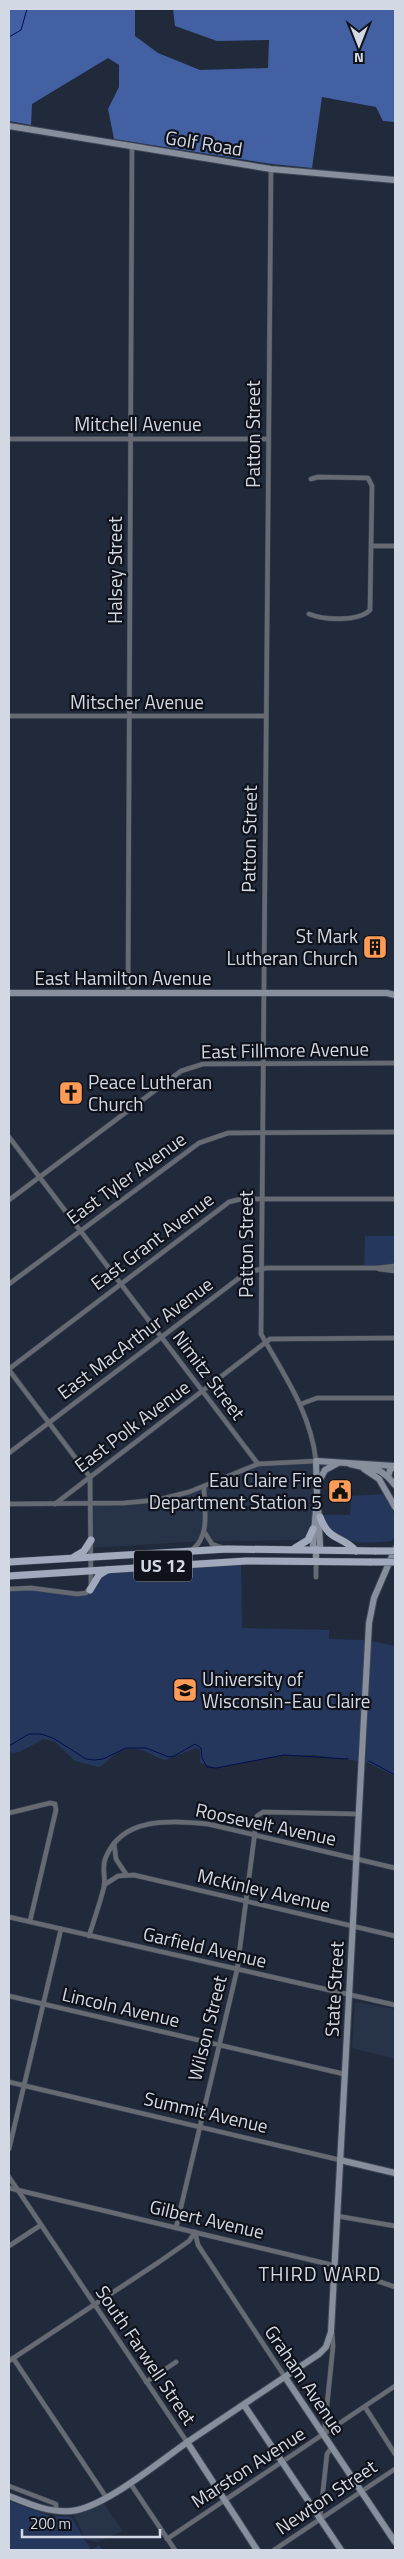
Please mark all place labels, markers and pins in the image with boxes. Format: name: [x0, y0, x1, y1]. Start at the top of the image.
place label: St Mark Lutheran Church: [226, 921, 358, 972]
building icon: St Mark Lutheran Church: [362, 934, 388, 960]
place label: Peace Lutheran Church: [88, 1067, 212, 1118]
church icon: Peace Lutheran Church: [58, 1080, 84, 1106]
place label: Eau Claire Fire Department Station 5: [149, 1465, 322, 1516]
public building icon: Eau Claire Fire Department Station 5: [327, 1478, 353, 1504]
place label: University of Wisconsin-Eau Claire: [202, 1664, 370, 1715]
school or university icon: University of Wisconsin-Eau Claire: [172, 1677, 198, 1703]

